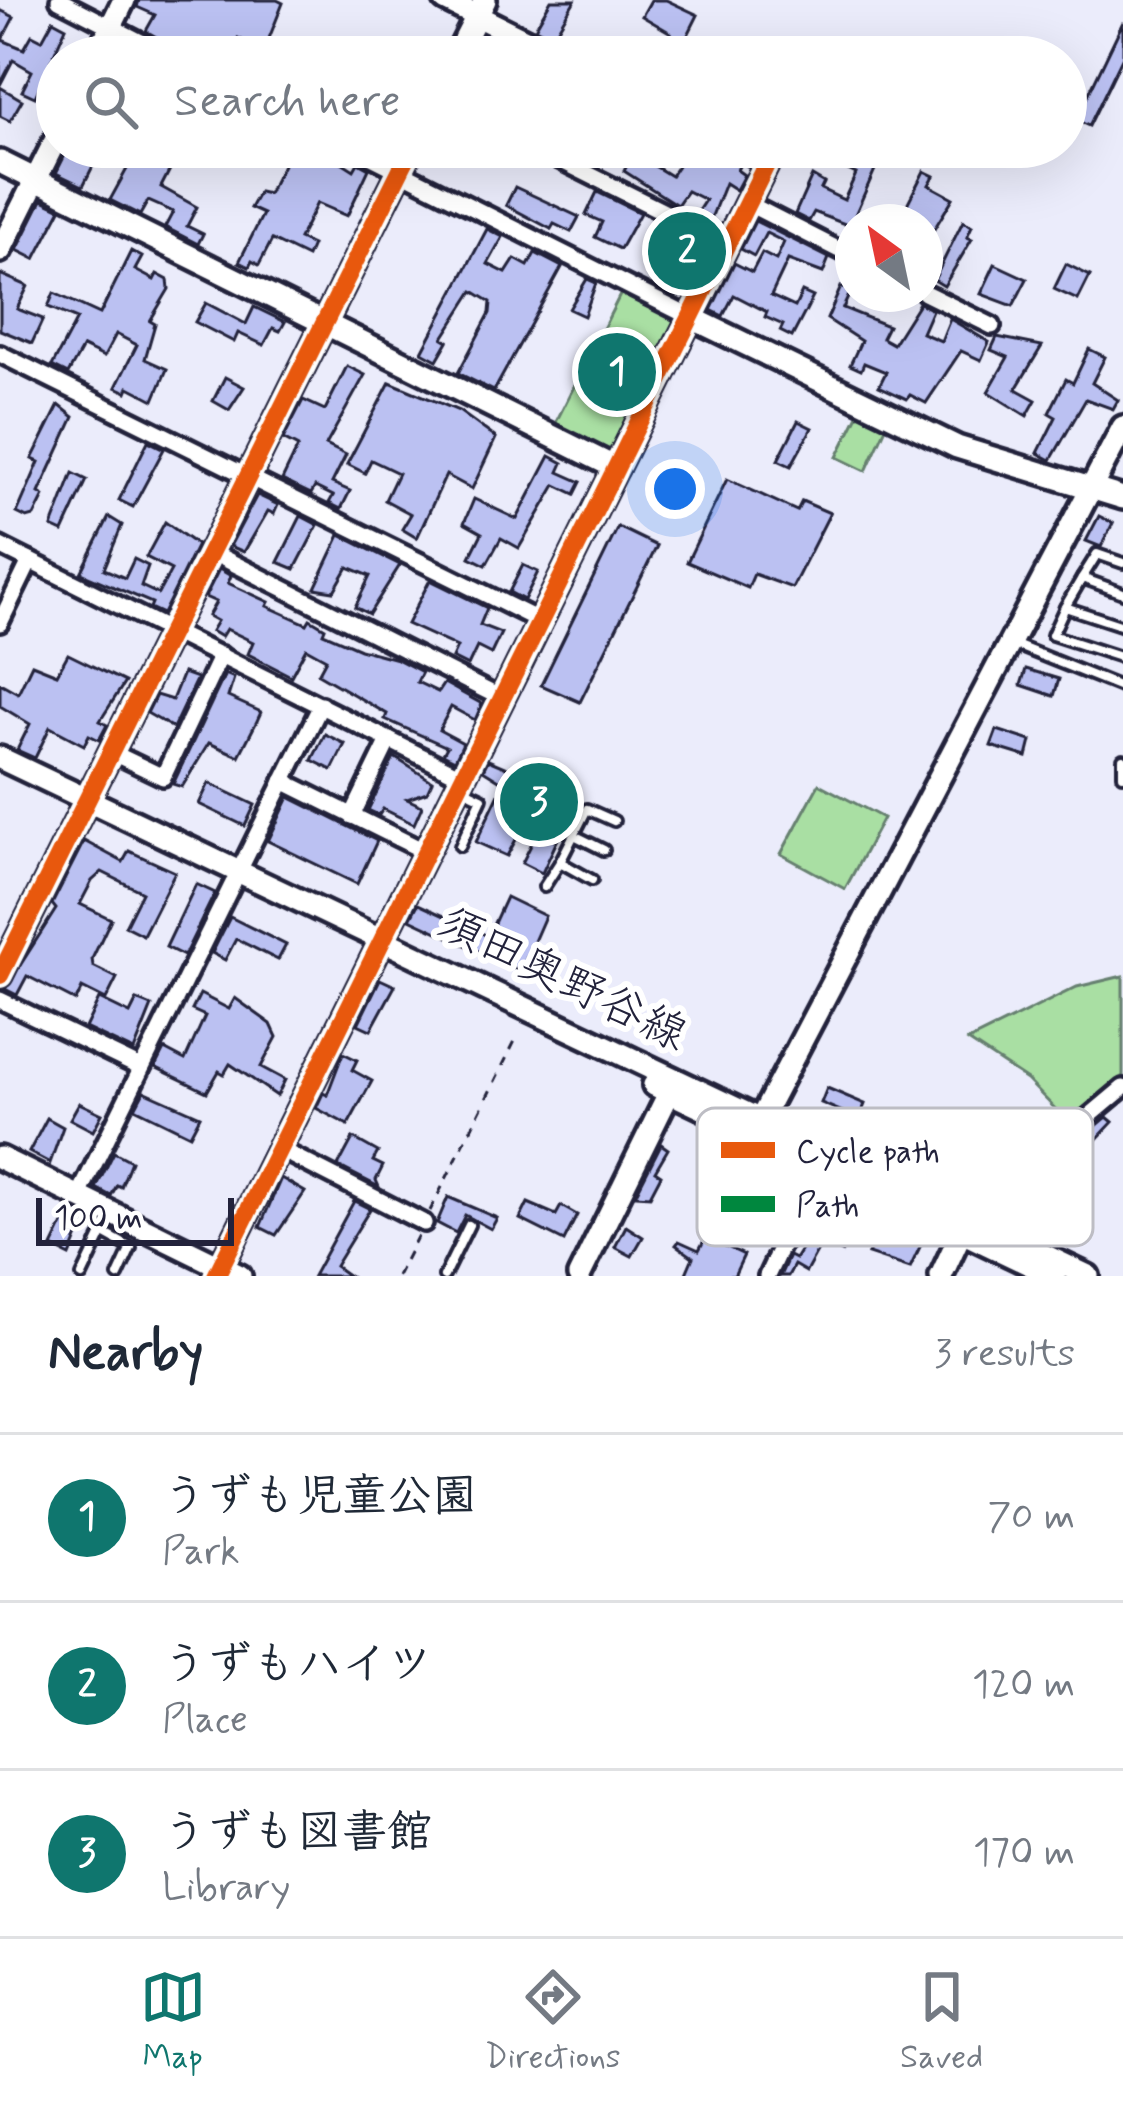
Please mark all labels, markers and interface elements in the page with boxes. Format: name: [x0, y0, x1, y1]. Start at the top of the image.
search box: [36, 36, 1087, 168]
icon: search: [78, 69, 144, 135]
text: Search here: [174, 73, 401, 132]
north arrow: [835, 204, 943, 312]
pin: 2: [648, 206, 726, 296]
pin: 1: [578, 327, 656, 417]
your location: [645, 459, 705, 519]
pin: 3: [500, 757, 578, 847]
street label: 須田奥野谷線: [428, 894, 696, 1066]
legend: [697, 1108, 1093, 1246]
text: Cycle path: [796, 1131, 940, 1175]
text: Path: [796, 1185, 859, 1229]
scale bar: [36, 1192, 234, 1245]
text: 100 m: [54, 1197, 143, 1241]
text: Nearby: [48, 1321, 203, 1387]
text: 3 results: [934, 1329, 1075, 1380]
text: うずも児童公園: [162, 1468, 477, 1527]
text: 1: [78, 1492, 96, 1543]
text: 70 m: [987, 1492, 1075, 1543]
text: Park: [162, 1527, 240, 1578]
text: うずもハイツ: [162, 1636, 432, 1695]
text: 2: [77, 1660, 97, 1711]
text: 120 m: [972, 1660, 1075, 1711]
text: Place: [162, 1695, 248, 1746]
text: うずも図書館: [162, 1804, 432, 1863]
text: 3: [78, 1828, 96, 1879]
text: 170 m: [973, 1828, 1075, 1879]
text: Library: [162, 1863, 290, 1914]
tab: Map: [140, 1964, 206, 2080]
tab: Directions: [485, 1964, 621, 2080]
tab: Saved: [900, 1964, 983, 2080]

